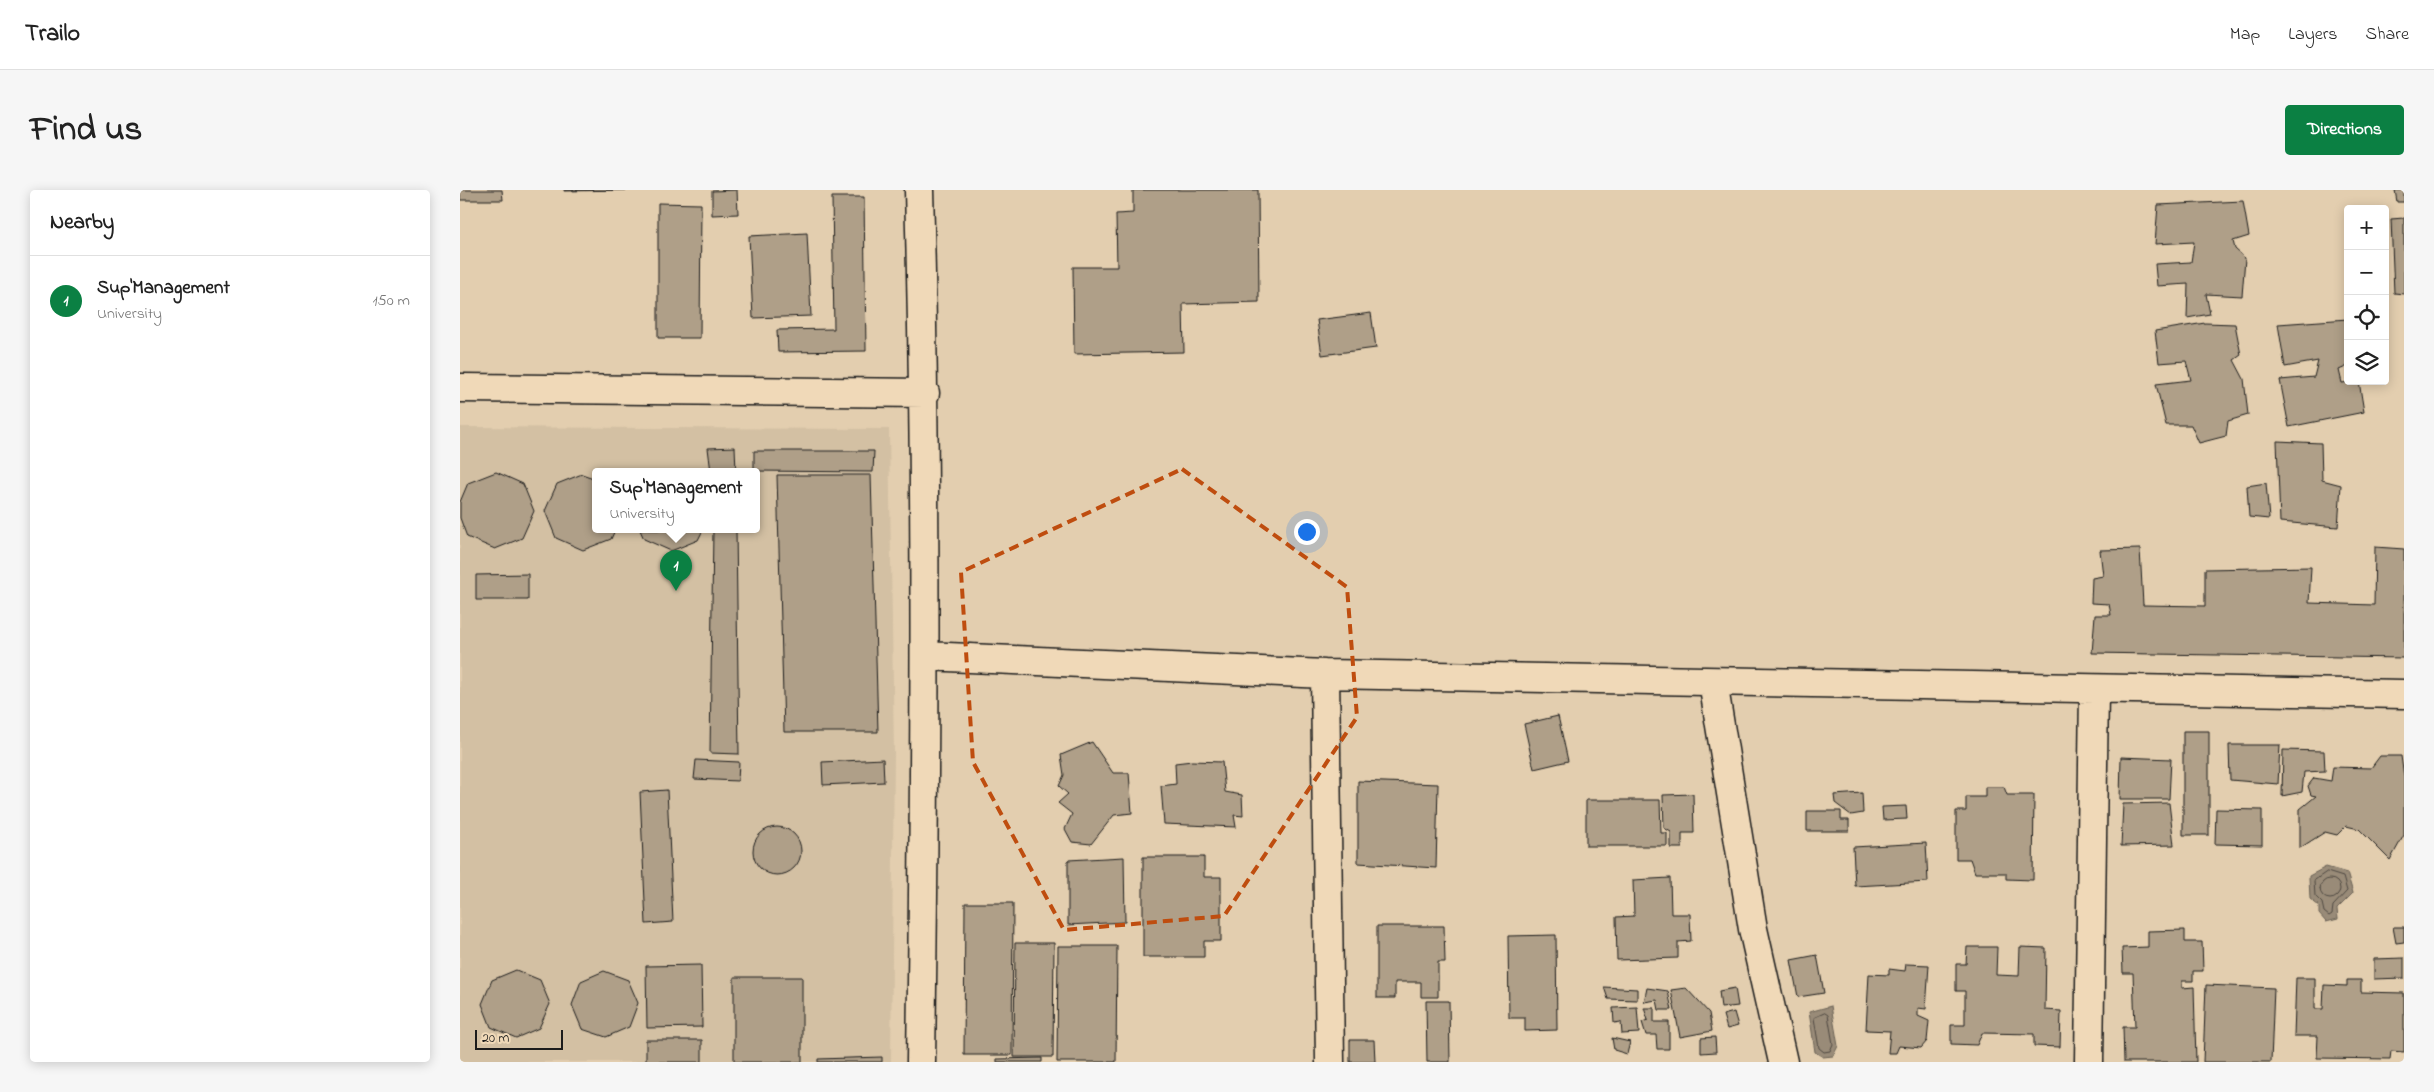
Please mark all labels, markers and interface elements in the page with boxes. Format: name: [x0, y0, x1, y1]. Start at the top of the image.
text: Trailo: [25, 17, 80, 52]
text: Map: [2230, 22, 2260, 48]
text: Layers: [2288, 22, 2338, 48]
text: Share: [2366, 22, 2409, 48]
text: Find us: [30, 105, 142, 156]
button: Directions: [2285, 105, 2404, 155]
map controls: [2344, 205, 2389, 385]
button: +: [2344, 205, 2389, 250]
text: Nearby: [50, 208, 114, 238]
button: −: [2344, 250, 2389, 295]
text: Sup'Management: [97, 275, 230, 302]
text: 1: [63, 289, 69, 313]
text: 150 m: [372, 289, 410, 313]
button: locate: [2344, 295, 2389, 340]
text: University: [97, 302, 162, 326]
button: layers: [2344, 340, 2389, 385]
popup: [592, 468, 760, 533]
text: Sup'Management: [610, 475, 742, 502]
text: University: [610, 502, 675, 526]
your location: [1294, 519, 1320, 545]
pin: 1: [660, 550, 692, 591]
scale bar: [475, 1027, 562, 1050]
text: 20 m: [482, 1028, 509, 1049]

